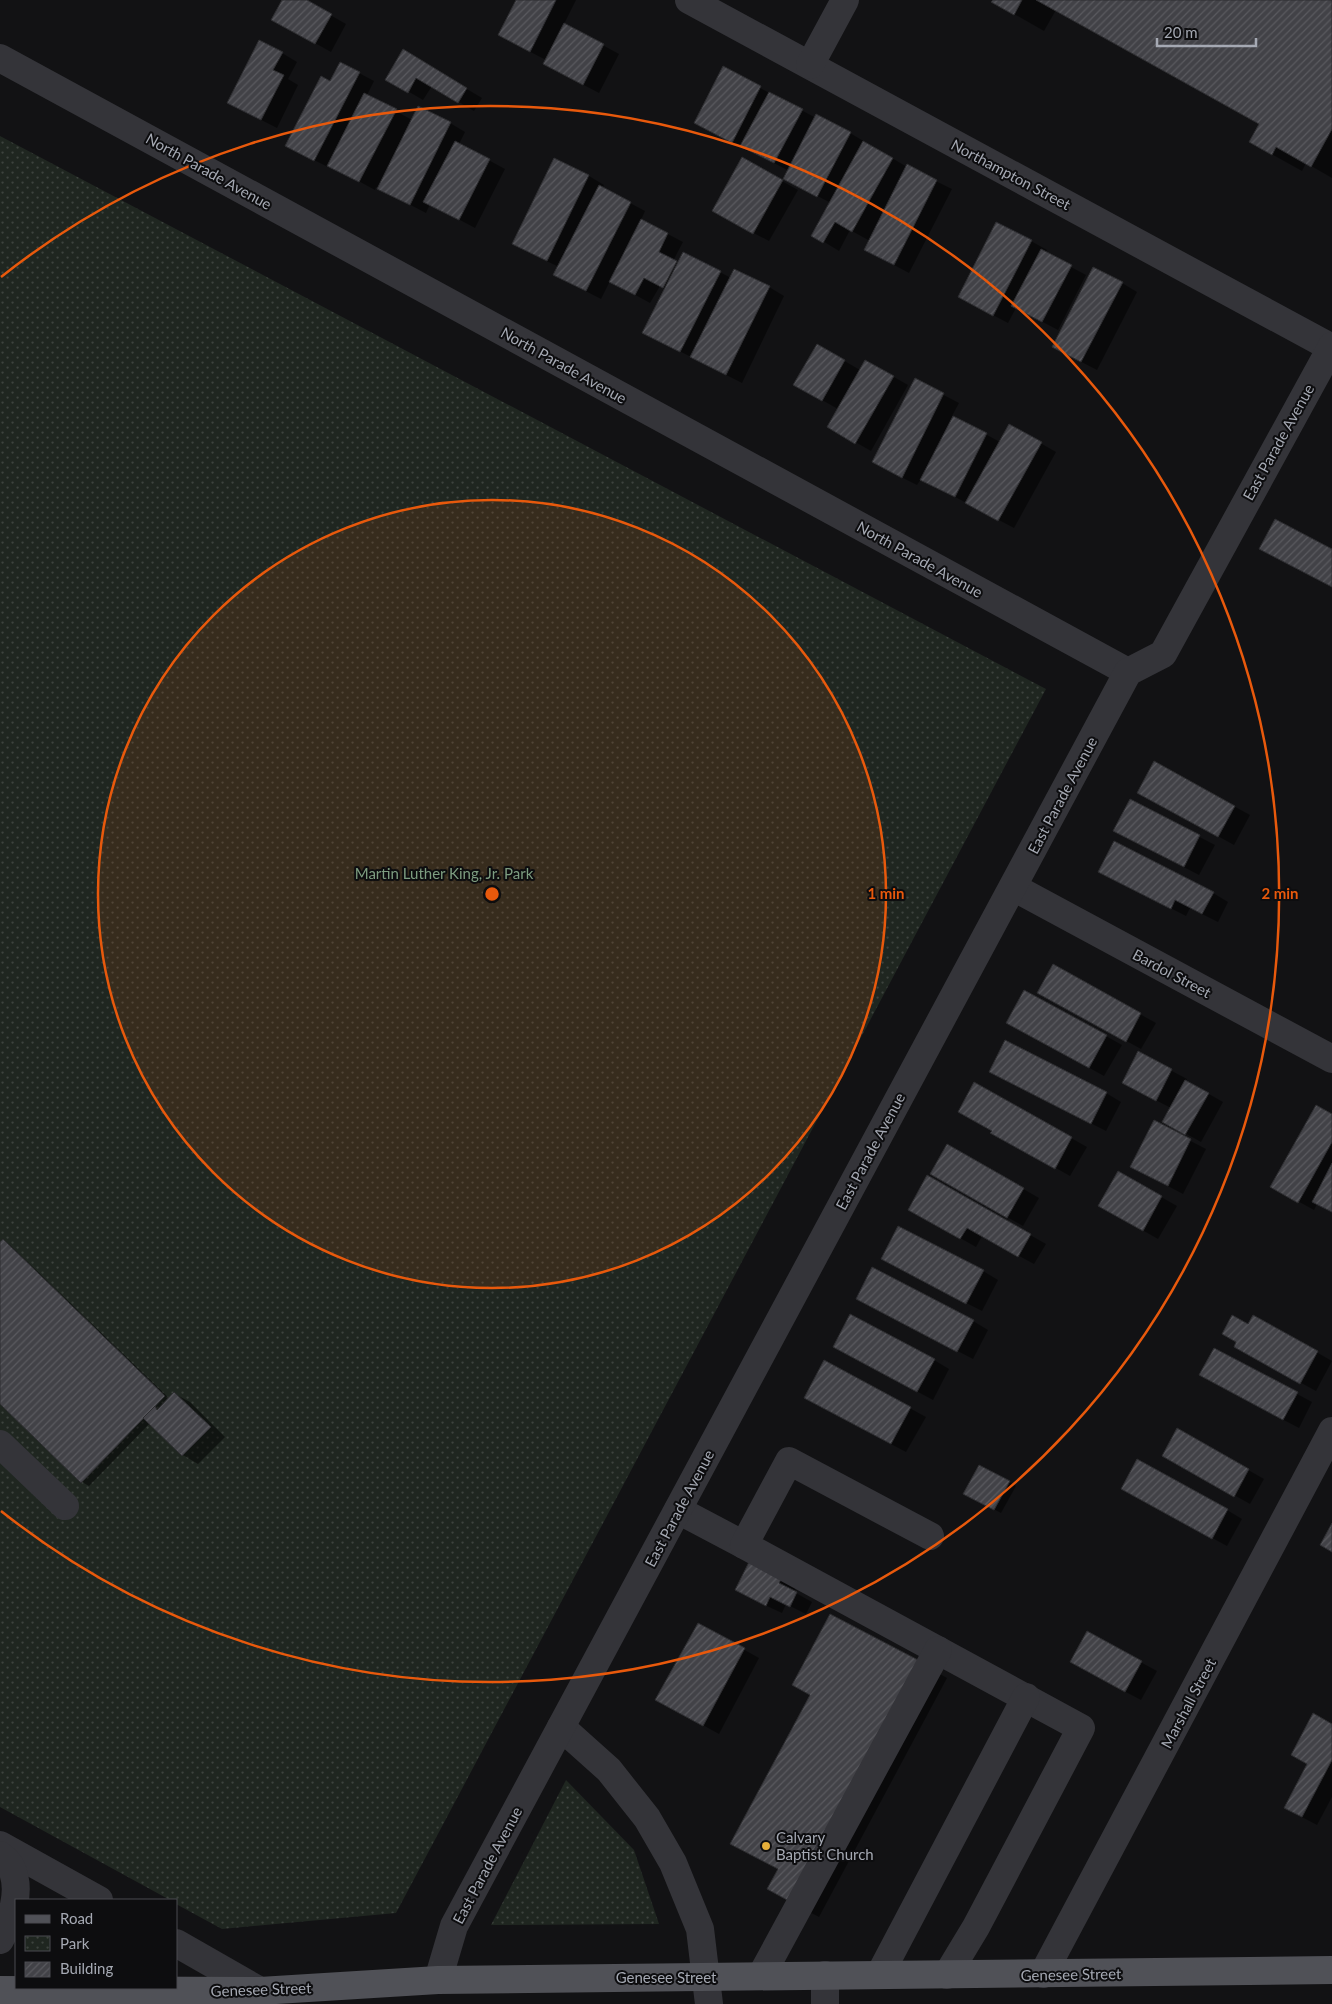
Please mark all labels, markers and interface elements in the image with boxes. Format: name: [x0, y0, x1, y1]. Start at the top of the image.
scale bar: [1157, 15, 1256, 47]
text: 20 m: [1164, 23, 1198, 41]
street label: North Parade Avenue: [143, 129, 275, 213]
street label: Northampton Street: [948, 135, 1074, 213]
street label: North Parade Avenue: [498, 323, 630, 407]
street label: East Parade Avenue: [1239, 381, 1317, 503]
street label: North Parade Avenue: [854, 517, 986, 601]
street label: East Parade Avenue: [1024, 733, 1101, 857]
park label: Martin Luther King, Jr. Park: [355, 864, 534, 882]
text: 1 min: [867, 884, 905, 902]
text: 2 min: [1261, 884, 1299, 902]
centre of rings: [483, 885, 501, 903]
street label: Bardol Street: [1130, 945, 1215, 1001]
street label: East Parade Avenue: [832, 1089, 909, 1213]
street label: East Parade Avenue: [641, 1446, 718, 1570]
street label: Marshall Street: [1157, 1654, 1220, 1751]
street label: East Parade Avenue: [449, 1803, 526, 1927]
place label: Calvary Baptist Church: [776, 1828, 874, 1863]
marker: Calvary Baptist Church: [760, 1840, 772, 1852]
legend: [15, 1899, 178, 1989]
text: Road: [60, 1909, 93, 1927]
text: Park: [60, 1934, 90, 1952]
text: Building: [60, 1959, 113, 1977]
street label: Genesee Street: [1020, 1964, 1122, 1984]
street label: Genesee Street: [616, 1968, 717, 1986]
street label: Genesee Street: [210, 1978, 312, 2000]

